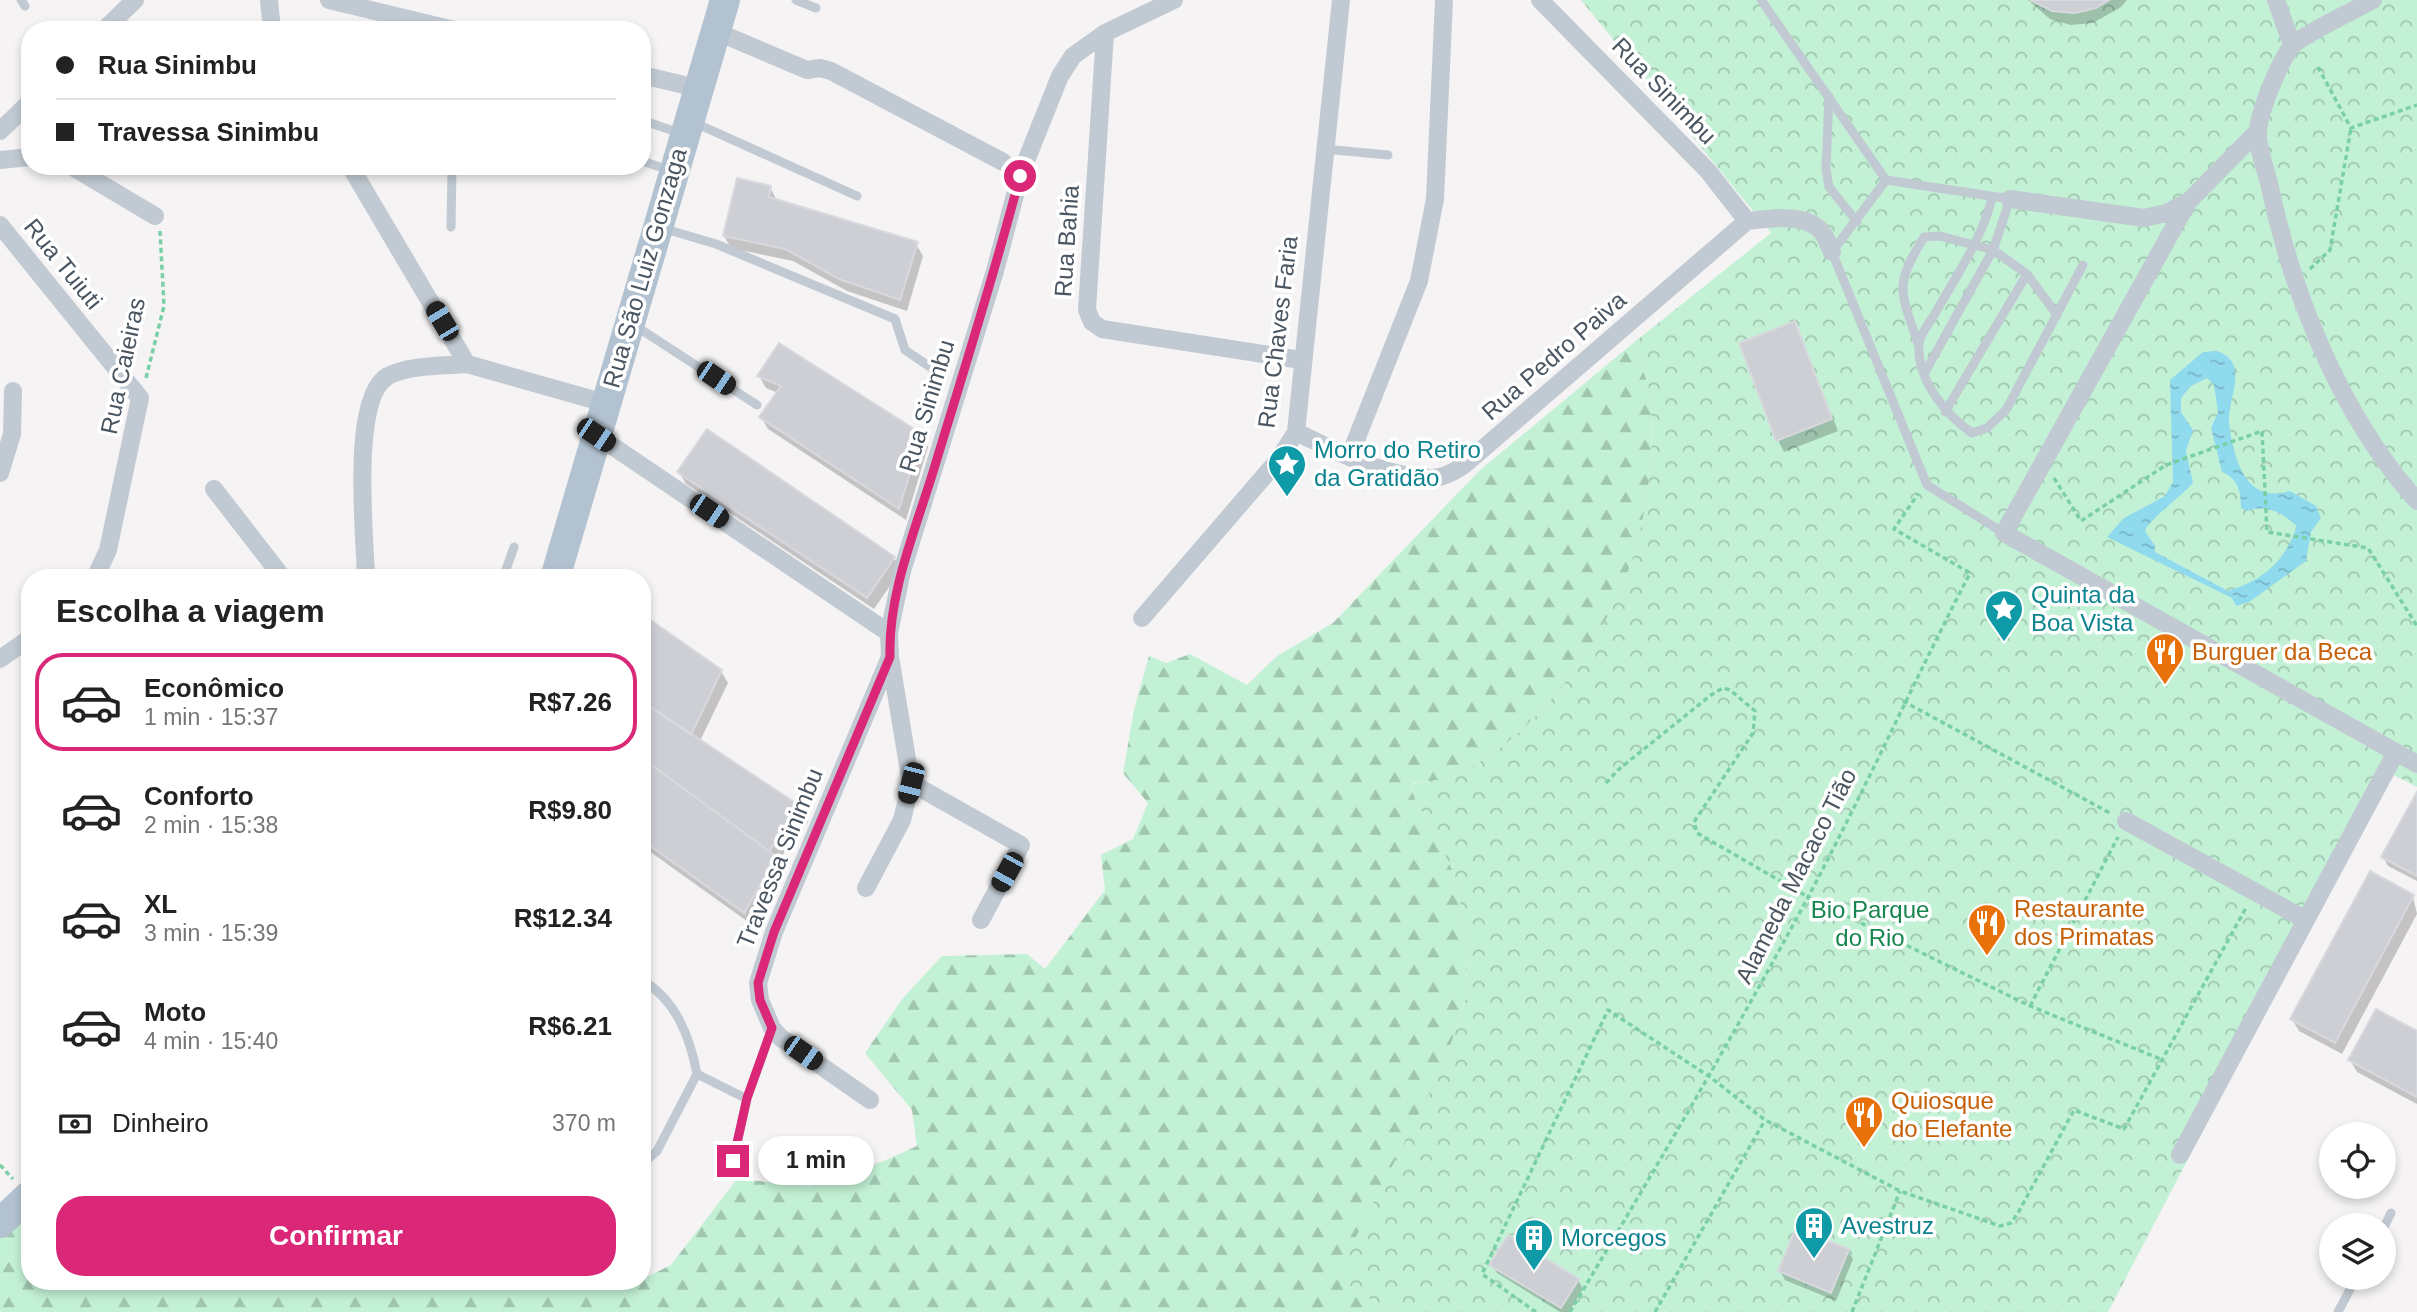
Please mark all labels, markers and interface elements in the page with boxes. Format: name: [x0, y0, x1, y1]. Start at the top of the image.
street label: Rua Sinimbu: [1607, 32, 1722, 149]
text: Rua Sinimbu: [98, 50, 257, 80]
text: Travessa Sinimbu: [98, 117, 319, 147]
street label: Rua São Luiz Gonzaga: [597, 144, 692, 391]
route start: [1004, 160, 1036, 192]
street label: Rua Bahia: [1049, 183, 1084, 298]
street label: Rua Tuiuti: [19, 213, 108, 314]
street label: Rua Chaves Faria: [1252, 234, 1303, 430]
street label: Rua Pedro Paiva: [1476, 285, 1631, 425]
street label: Rua Caieiras: [95, 295, 150, 437]
car: [423, 298, 462, 344]
street label: Rua Sinimbu: [894, 336, 960, 476]
car: [693, 358, 740, 398]
car: [573, 415, 620, 455]
place label: Morro do Retiro da Gratidão: [1314, 436, 1481, 491]
place icon: Morro do Retiro da Gratidão: [1266, 443, 1308, 498]
car: [686, 491, 733, 531]
place label: Quinta da Boa Vista: [2031, 581, 2136, 636]
place icon: Quinta da Boa Vista: [1983, 588, 2025, 643]
text: Escolha a viagem: [56, 593, 325, 629]
restaurant icon: Burguer da Beca: [2144, 631, 2186, 686]
place label: Burguer da Beca: [2192, 638, 2373, 665]
icon: car: [60, 671, 123, 734]
text: Econômico: [144, 673, 284, 703]
text: R$7.26: [528, 687, 612, 717]
text: 1 min · 15:37: [144, 704, 278, 730]
car: [896, 760, 927, 806]
street label: Travessa Sinimbu: [731, 764, 828, 952]
street label: Alameda Macaco Tião: [1730, 764, 1861, 988]
icon: car: [60, 779, 123, 842]
text: Conforto: [144, 781, 254, 811]
text: R$9.80: [528, 795, 612, 825]
text: 2 min · 15:38: [144, 812, 278, 838]
car: [988, 849, 1027, 895]
icon: car: [60, 887, 123, 950]
text: XL: [144, 889, 177, 919]
place label: Restaurante dos Primatas: [2014, 895, 2154, 950]
park label: Bio Parque do Rio: [1811, 896, 1929, 951]
restaurant icon: Restaurante dos Primatas: [1966, 902, 2008, 957]
text: R$12.34: [514, 903, 612, 933]
text: 3 min · 15:39: [144, 920, 278, 946]
icon: car: [60, 995, 123, 1058]
text: Moto: [144, 997, 206, 1027]
text: R$6.21: [528, 1011, 612, 1041]
text: 4 min · 15:40: [144, 1028, 278, 1054]
car: [780, 1032, 827, 1074]
place label: Quiosque do Elefante: [1891, 1087, 2012, 1142]
restaurant icon: Quiosque do Elefante: [1843, 1094, 1885, 1149]
icon: cash: [56, 1105, 94, 1143]
text: Dinheiro: [112, 1108, 209, 1138]
text: 370 m: [552, 1110, 616, 1136]
map controls: [2319, 1122, 2396, 1290]
button: locate: [2319, 1122, 2396, 1199]
callout: 1 min: [758, 1136, 873, 1186]
route end: [717, 1145, 749, 1177]
text: 1 min: [786, 1147, 846, 1173]
button: Confirmar: [56, 1196, 616, 1276]
building icon: Avestruz: [1793, 1205, 1835, 1260]
place label: Avestruz: [1841, 1212, 1934, 1239]
button: layers: [2319, 1213, 2396, 1290]
building icon: Morcegos: [1513, 1217, 1555, 1272]
place label: Morcegos: [1561, 1224, 1666, 1251]

